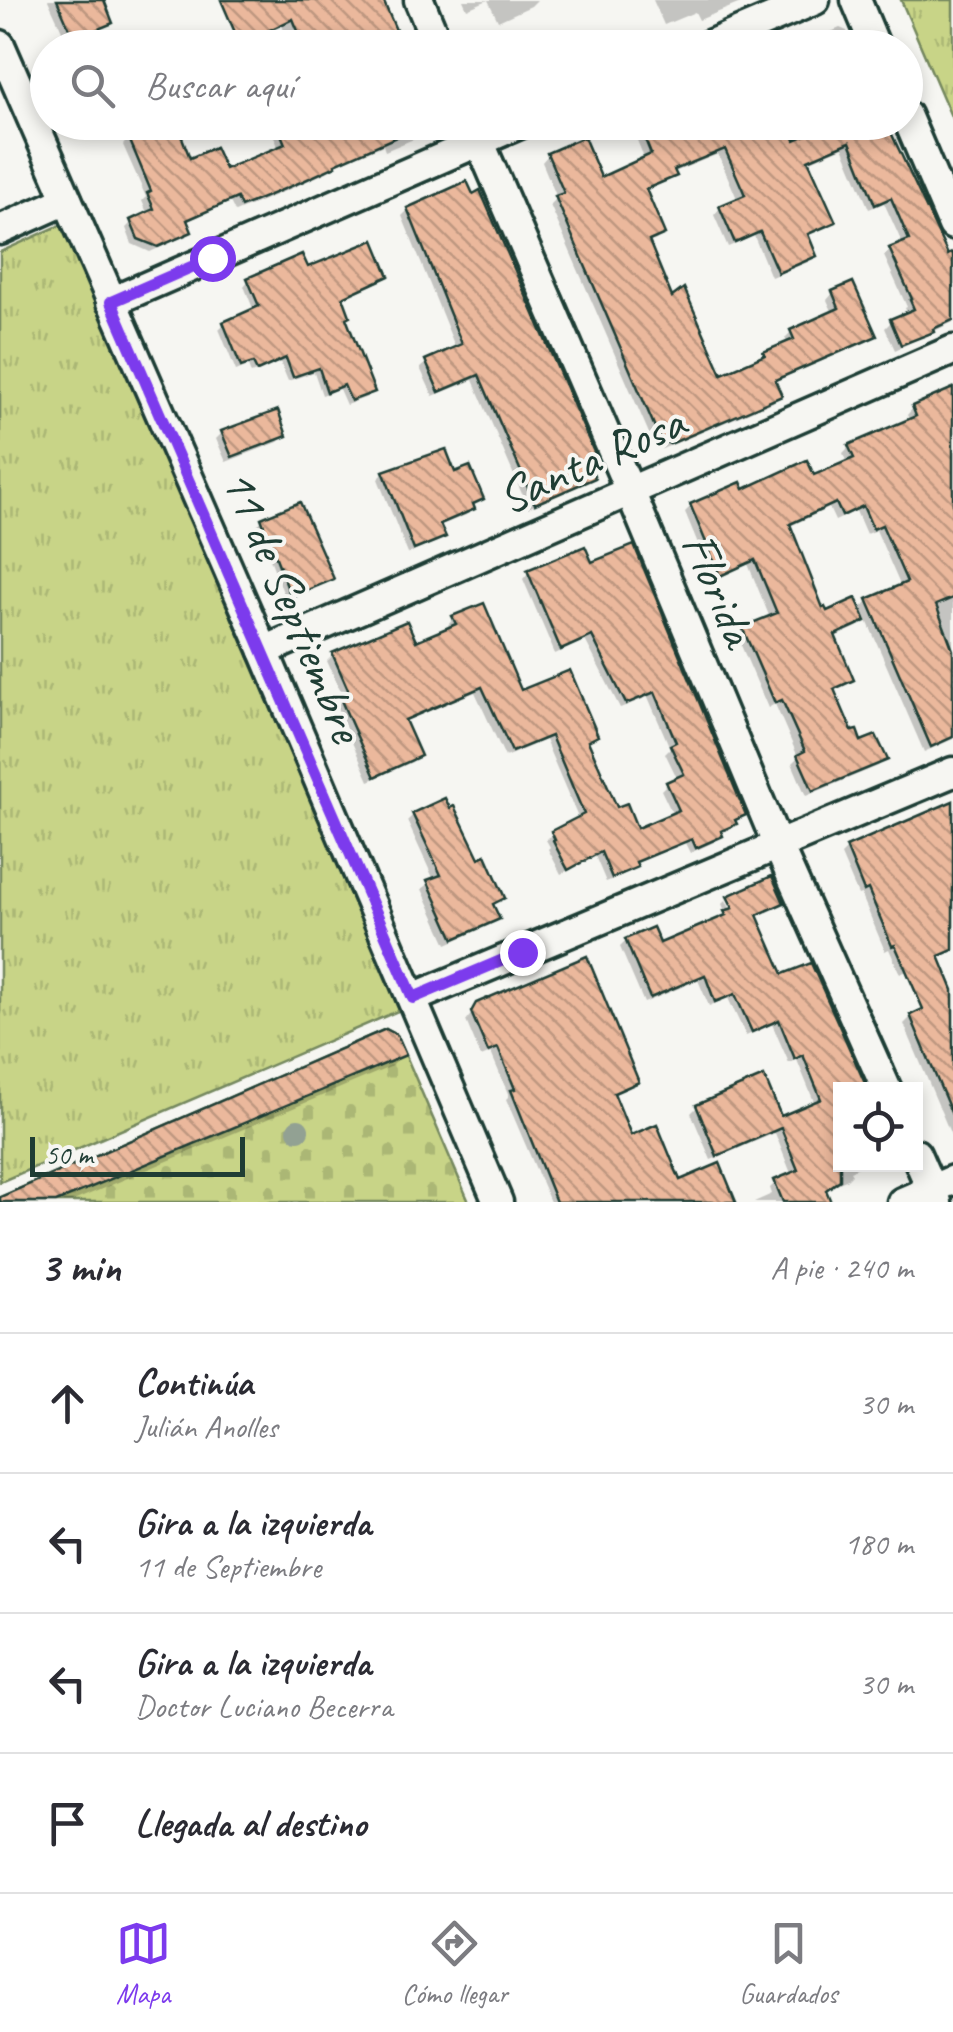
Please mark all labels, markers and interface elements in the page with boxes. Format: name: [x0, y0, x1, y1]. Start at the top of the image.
search box: [30, 30, 923, 140]
icon: search: [65, 58, 120, 113]
text: Buscar aquí: [145, 62, 294, 109]
route start: [190, 236, 236, 282]
street label: Santa Rosa: [488, 389, 697, 528]
street label: 11 de Septiembre: [207, 459, 380, 754]
street label: Florida: [667, 523, 773, 659]
route end: [500, 930, 546, 976]
map controls: [833, 1082, 923, 1172]
button: locate: [833, 1082, 923, 1172]
scale bar: [30, 1132, 245, 1176]
text: 50 m: [45, 1137, 93, 1172]
text: 3 min: [40, 1241, 120, 1294]
text: A pie · 240 m: [770, 1247, 913, 1288]
text: Continúa: [135, 1359, 253, 1406]
icon: ahead: [40, 1376, 95, 1431]
text: 30 m: [859, 1383, 913, 1424]
text: Julián Anolles: [135, 1406, 278, 1447]
text: Gira a la izquierda: [135, 1499, 371, 1546]
icon: left: [40, 1516, 95, 1571]
text: 180 m: [844, 1523, 913, 1564]
text: 11 de Septiembre: [135, 1546, 321, 1587]
text: Gira a la izquierda: [135, 1639, 371, 1686]
icon: left: [40, 1656, 95, 1711]
text: 30 m: [859, 1663, 913, 1704]
text: Doctor Luciano Becerra: [135, 1686, 392, 1727]
icon: arrive: [40, 1796, 95, 1851]
text: Llegada al destino: [135, 1800, 366, 1847]
tab: Mapa: [116, 1916, 171, 2011]
tab: Cómo llegar: [402, 1916, 508, 2011]
tab: Guardados: [739, 1916, 837, 2011]

